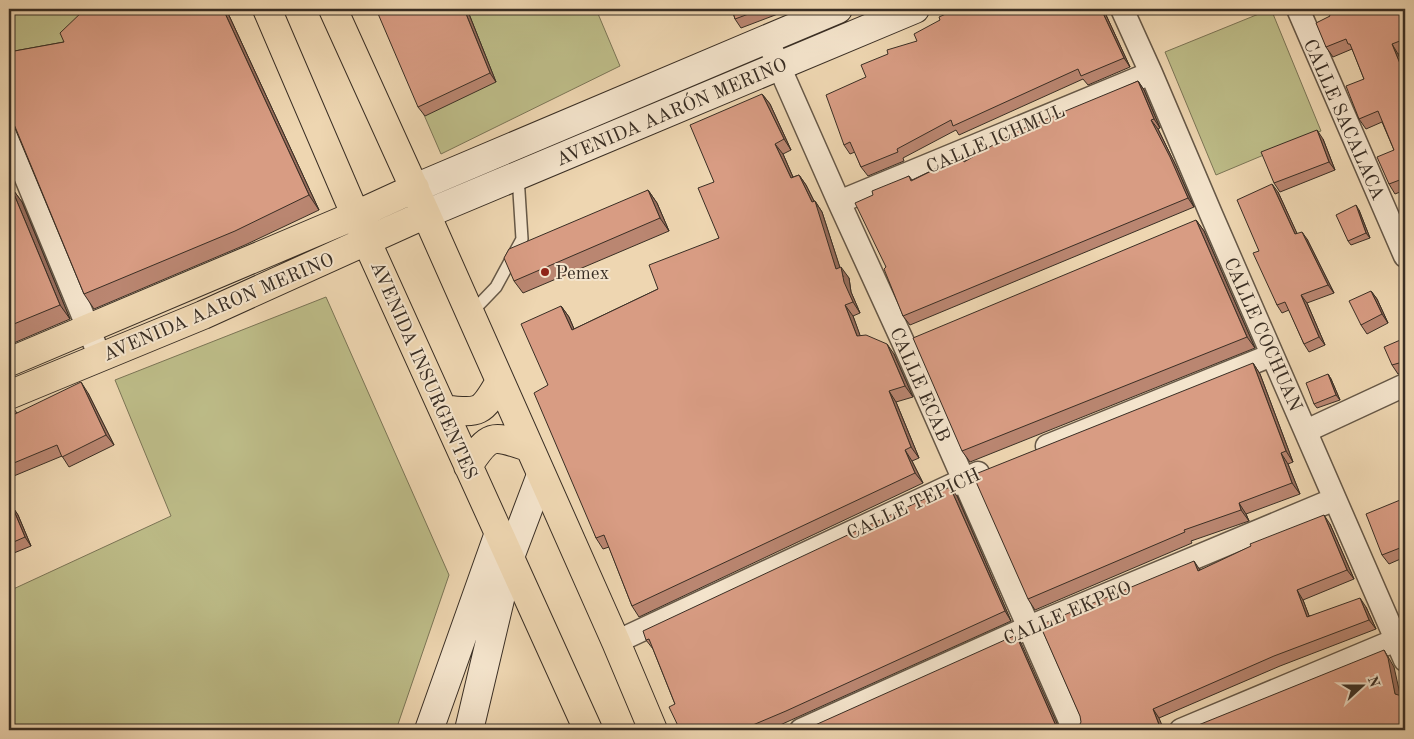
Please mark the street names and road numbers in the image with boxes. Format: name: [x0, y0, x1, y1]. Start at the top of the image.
street label: CALLE SACALACA: [1299, 37, 1387, 204]
street label: AVENIDA AARÓN MERINO: [552, 51, 790, 171]
street label: CALLE ICHMUL: [924, 102, 1068, 178]
street label: AVENIDA AARON MERINO: [101, 251, 337, 366]
street label: CALLE COCHUAN: [1219, 255, 1304, 415]
street label: AVENIDA INSURGENTES: [366, 259, 479, 483]
street label: CALLE ECAB: [885, 325, 952, 445]
street label: CALLE TEPICH: [844, 466, 984, 545]
street label: CALLE EKPEO: [1001, 579, 1135, 650]

